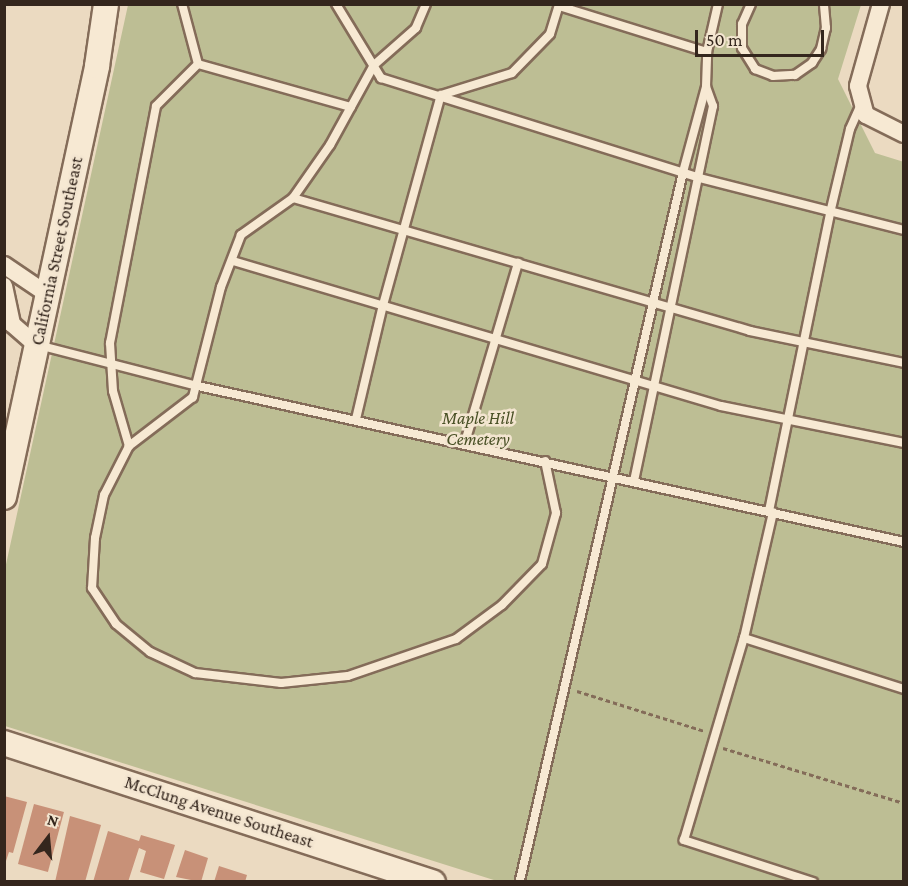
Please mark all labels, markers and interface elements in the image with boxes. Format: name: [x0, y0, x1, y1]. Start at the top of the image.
scale bar: [698, 18, 827, 56]
text: 50 m: [706, 30, 743, 50]
street label: California Street Southeast: [26, 155, 88, 347]
park label: Maple Hill Cemetery: [442, 408, 514, 450]
street label: McClung Avenue Southeast: [122, 771, 316, 853]
north arrow: [18, 808, 78, 868]
text: N: [46, 811, 61, 830]

